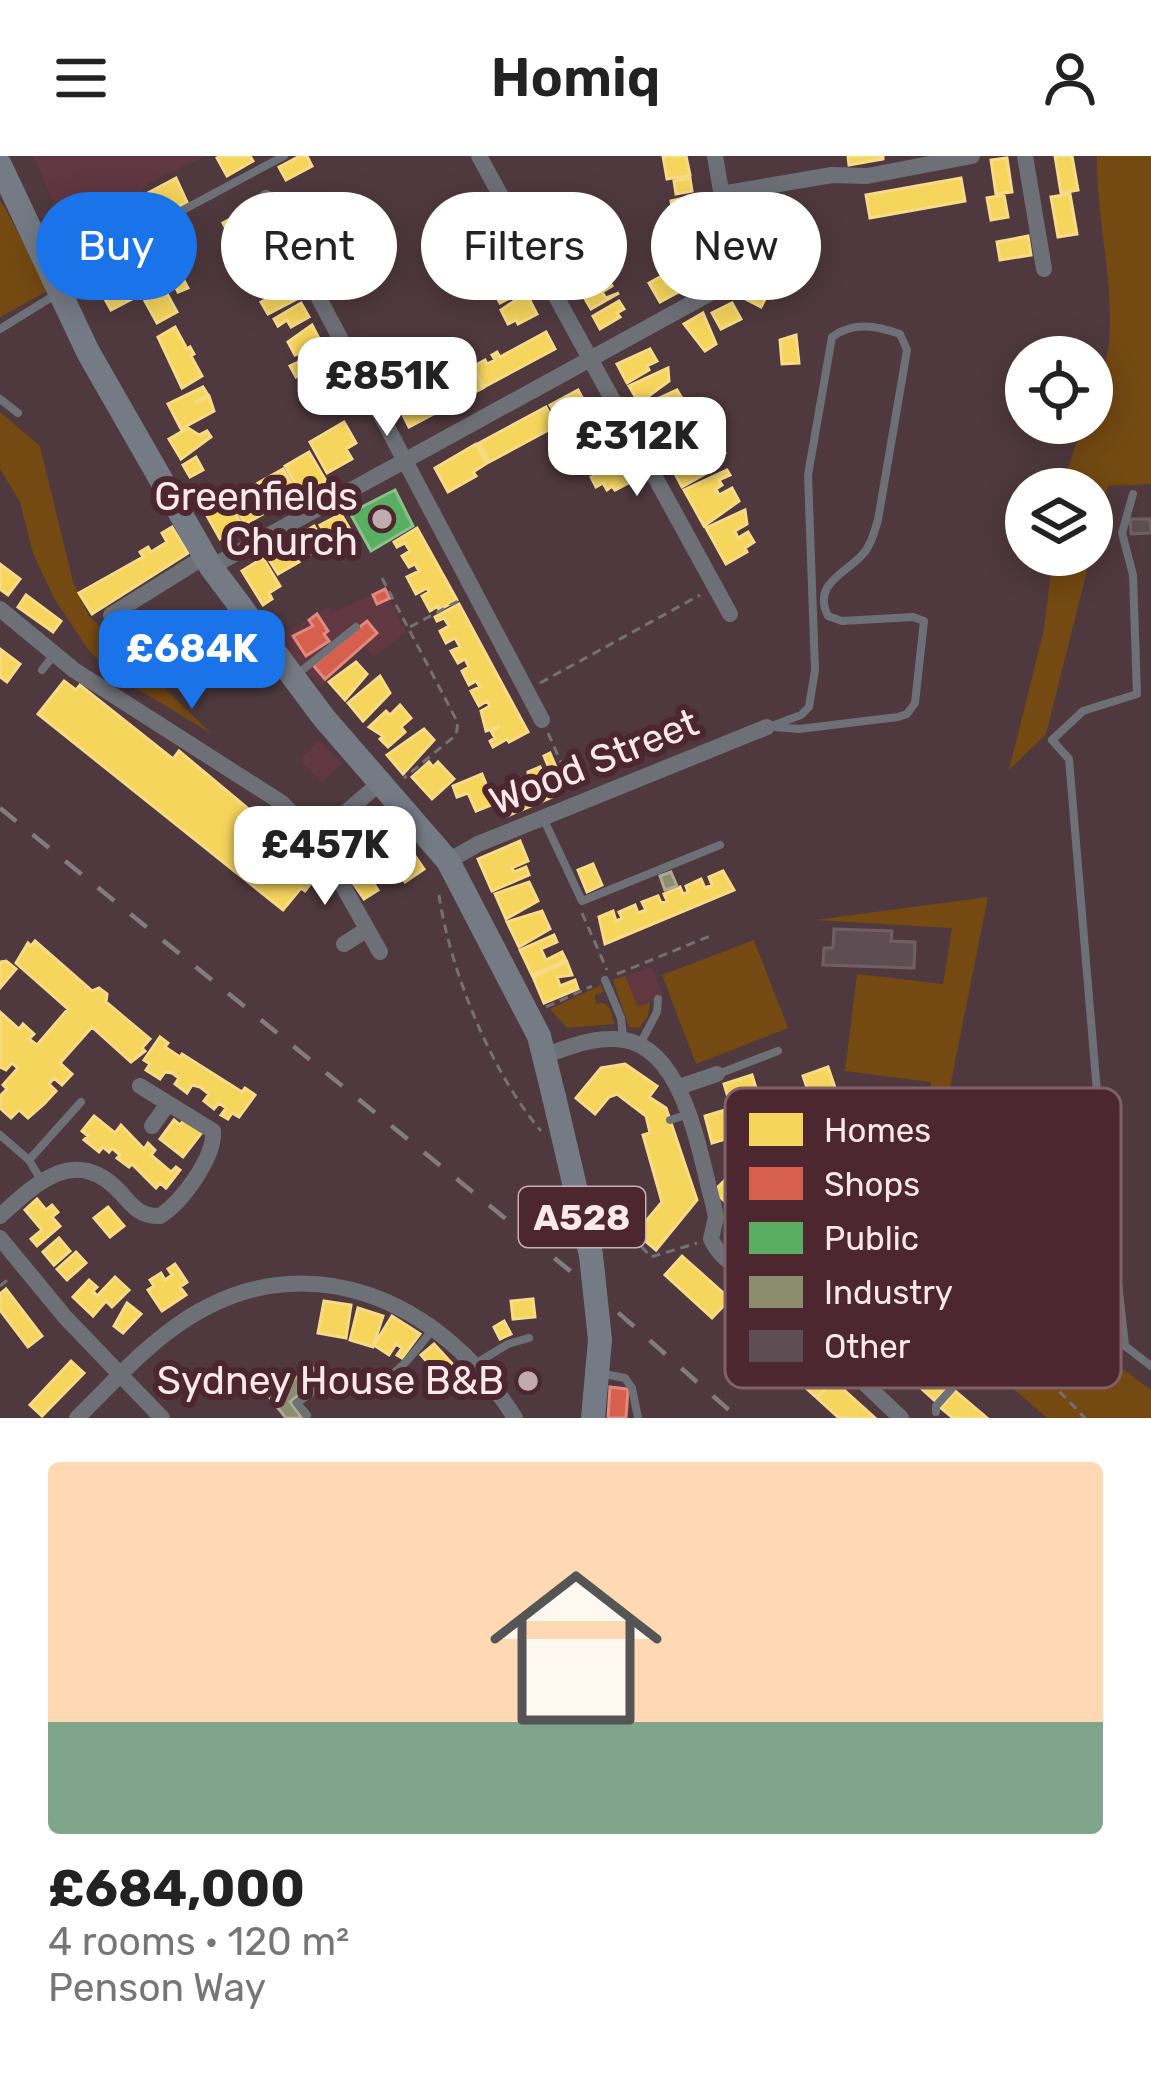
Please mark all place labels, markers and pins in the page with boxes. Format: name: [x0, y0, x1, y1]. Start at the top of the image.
pin: £851K: [303, 337, 471, 439]
pin: £312K: [553, 397, 721, 499]
place label: Greenfields Church: [154, 474, 358, 565]
marker: Greenfields Church: [369, 506, 395, 532]
pin: £684K: [108, 610, 276, 712]
pin: £457K: [241, 806, 409, 908]
place label: Sydney House B&B: [157, 1358, 504, 1404]
marker: Sydney House B&B: [515, 1368, 541, 1394]

